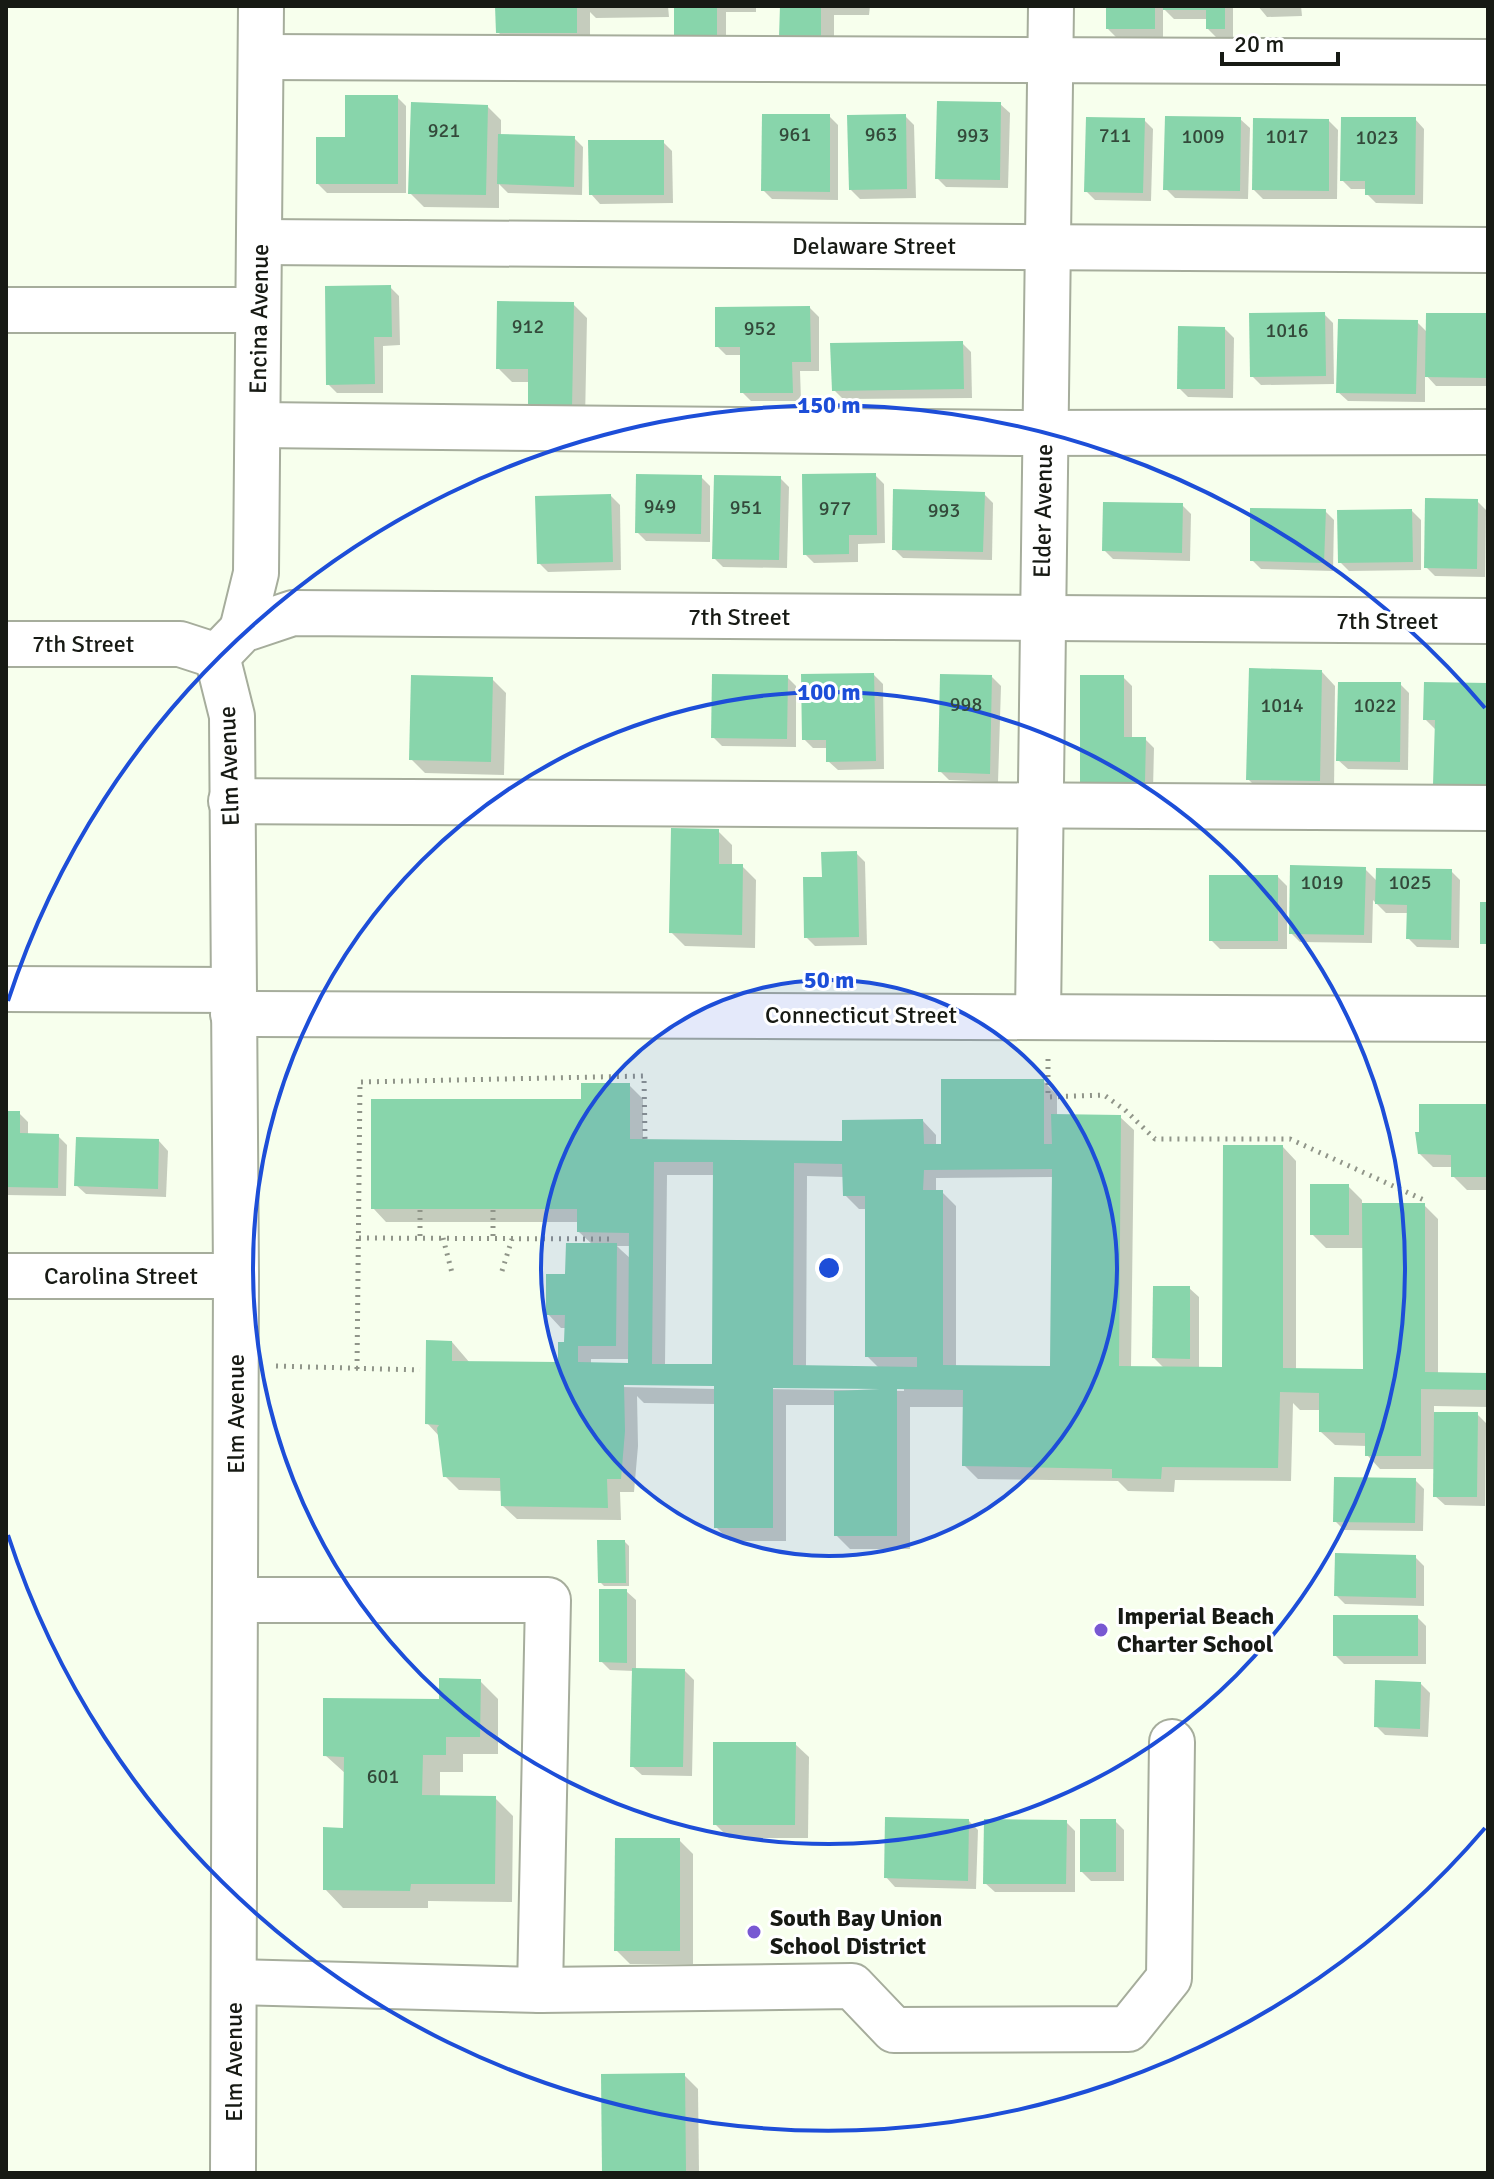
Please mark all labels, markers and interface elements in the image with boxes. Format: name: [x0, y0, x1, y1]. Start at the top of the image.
scale bar: [1222, 16, 1338, 66]
text: 20 m: [1234, 29, 1284, 59]
house number: 921: [428, 118, 460, 143]
house number: 961: [779, 122, 811, 147]
house number: 963: [865, 122, 897, 147]
house number: 993: [957, 123, 989, 148]
house number: 711: [1099, 123, 1131, 148]
house number: 1009: [1181, 124, 1225, 149]
house number: 1017: [1265, 124, 1309, 149]
house number: 1023: [1355, 125, 1399, 150]
street label: Delaware Street: [792, 231, 956, 261]
street label: Encina Avenue: [243, 244, 275, 394]
house number: 912: [512, 314, 544, 339]
house number: 952: [744, 316, 776, 341]
house number: 1016: [1265, 318, 1309, 343]
text: 150 m: [797, 390, 861, 420]
street label: Elder Avenue: [1027, 444, 1059, 578]
house number: 949: [644, 494, 676, 519]
house number: 951: [730, 495, 762, 520]
house number: 977: [819, 496, 851, 521]
house number: 993: [928, 498, 960, 523]
street label: 7th Street: [688, 602, 790, 632]
street label: 7th Street: [1336, 606, 1438, 636]
street label: 7th Street: [32, 629, 134, 659]
text: 100 m: [797, 677, 861, 707]
house number: 998: [950, 692, 982, 717]
house number: 1014: [1260, 693, 1304, 718]
house number: 1022: [1353, 693, 1397, 718]
street label: Elm Avenue: [212, 705, 246, 827]
house number: 1019: [1300, 870, 1344, 895]
house number: 1025: [1388, 870, 1432, 895]
text: 50 m: [804, 965, 854, 995]
street label: Connecticut Street: [765, 1000, 957, 1030]
centre of rings: [815, 1254, 843, 1282]
street label: Carolina Street: [44, 1261, 198, 1291]
street label: Elm Avenue: [221, 1354, 251, 1474]
place label: Imperial Beach Charter School: [1117, 1601, 1274, 1659]
marker: Imperial Beach Charter School: [1092, 1621, 1110, 1639]
house number: 601: [367, 1764, 399, 1789]
place label: South Bay Union School District: [770, 1903, 942, 1961]
marker: South Bay Union School District: [745, 1923, 763, 1941]
street label: Elm Avenue: [219, 2002, 249, 2122]

